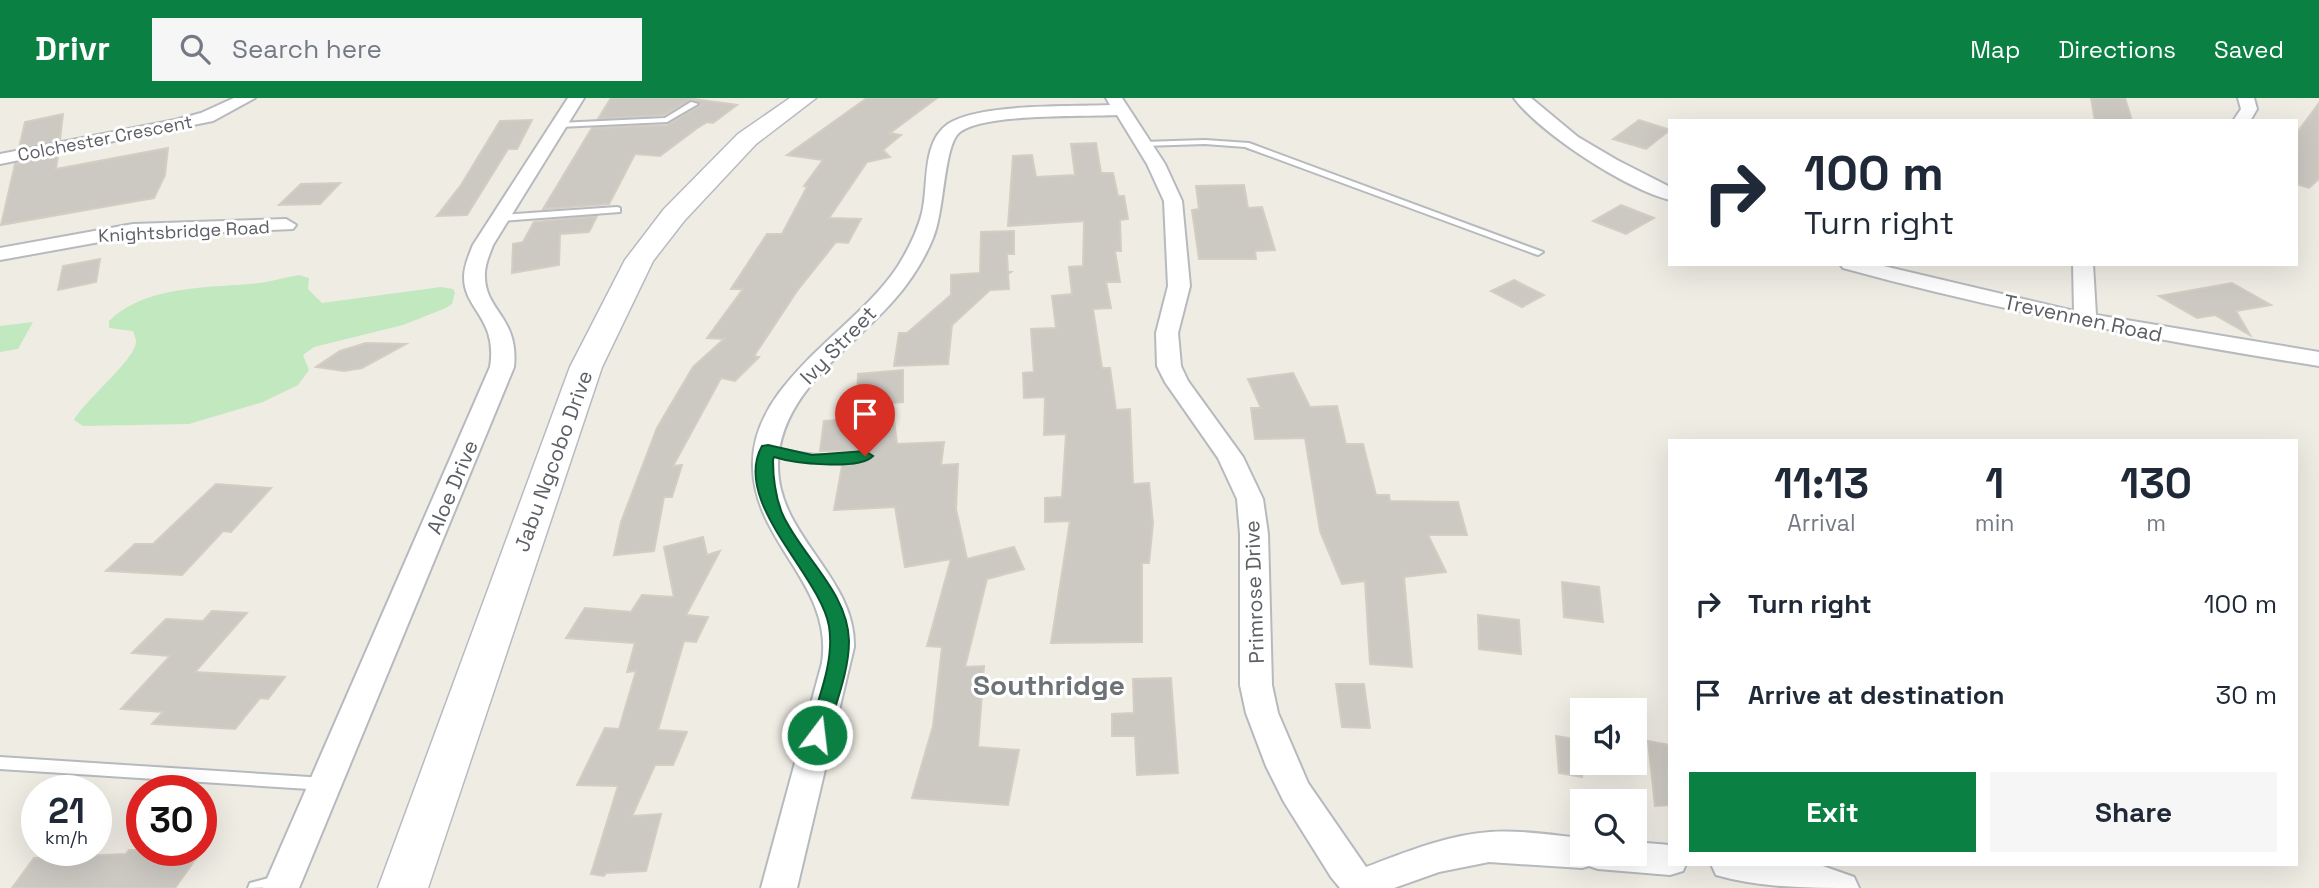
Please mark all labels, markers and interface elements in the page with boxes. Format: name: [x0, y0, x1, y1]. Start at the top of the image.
search box: [152, 18, 642, 81]
text: Drivr: [35, 28, 110, 70]
icon: search: [176, 30, 214, 68]
text: Search here: [232, 32, 382, 66]
text: Map: [1970, 34, 2020, 65]
text: Directions: [2058, 34, 2176, 65]
text: Saved: [2214, 34, 2284, 65]
street label: Colchester Crescent: [16, 110, 194, 166]
text: 100 m: [1804, 142, 1944, 204]
icon: right: [1689, 147, 1780, 238]
text: Turn right: [1804, 203, 1954, 243]
street label: Knightsbridge Road: [98, 215, 270, 247]
street label: Trevennen Road: [2001, 288, 2165, 348]
street label: Ivy Street: [794, 300, 882, 390]
street label: Jabu Ngcobo Drive: [508, 367, 598, 555]
pin: [835, 384, 895, 456]
icon: arrive: [846, 395, 884, 433]
street label: Aloe Drive: [420, 436, 484, 538]
text: 11:13: [1774, 457, 1869, 510]
text: 1: [1985, 457, 2004, 510]
text: 130: [2120, 457, 2192, 510]
text: Arrival: [1787, 508, 1856, 538]
text: min: [1975, 508, 2014, 538]
text: m: [2146, 508, 2166, 538]
street label: Primrose Drive: [1238, 520, 1270, 664]
icon: right: [1689, 585, 1727, 623]
text: Turn right: [1748, 587, 1872, 621]
text: 100 m: [2204, 587, 2277, 621]
district label: Southridge: [973, 667, 1125, 703]
icon: arrive: [1689, 676, 1727, 714]
text: Arrive at destination: [1748, 678, 2005, 712]
text: 30 m: [2216, 678, 2277, 712]
position arrow: [780, 698, 854, 772]
map controls: [1570, 698, 1647, 866]
button: sound: [1570, 698, 1647, 775]
button: Exit: [1689, 772, 1976, 852]
button: Share: [1990, 772, 2277, 852]
speed limit sign: 30: [126, 775, 217, 866]
text: 21: [48, 789, 85, 833]
button: search: [1570, 789, 1647, 866]
text: km/h: [45, 826, 88, 849]

